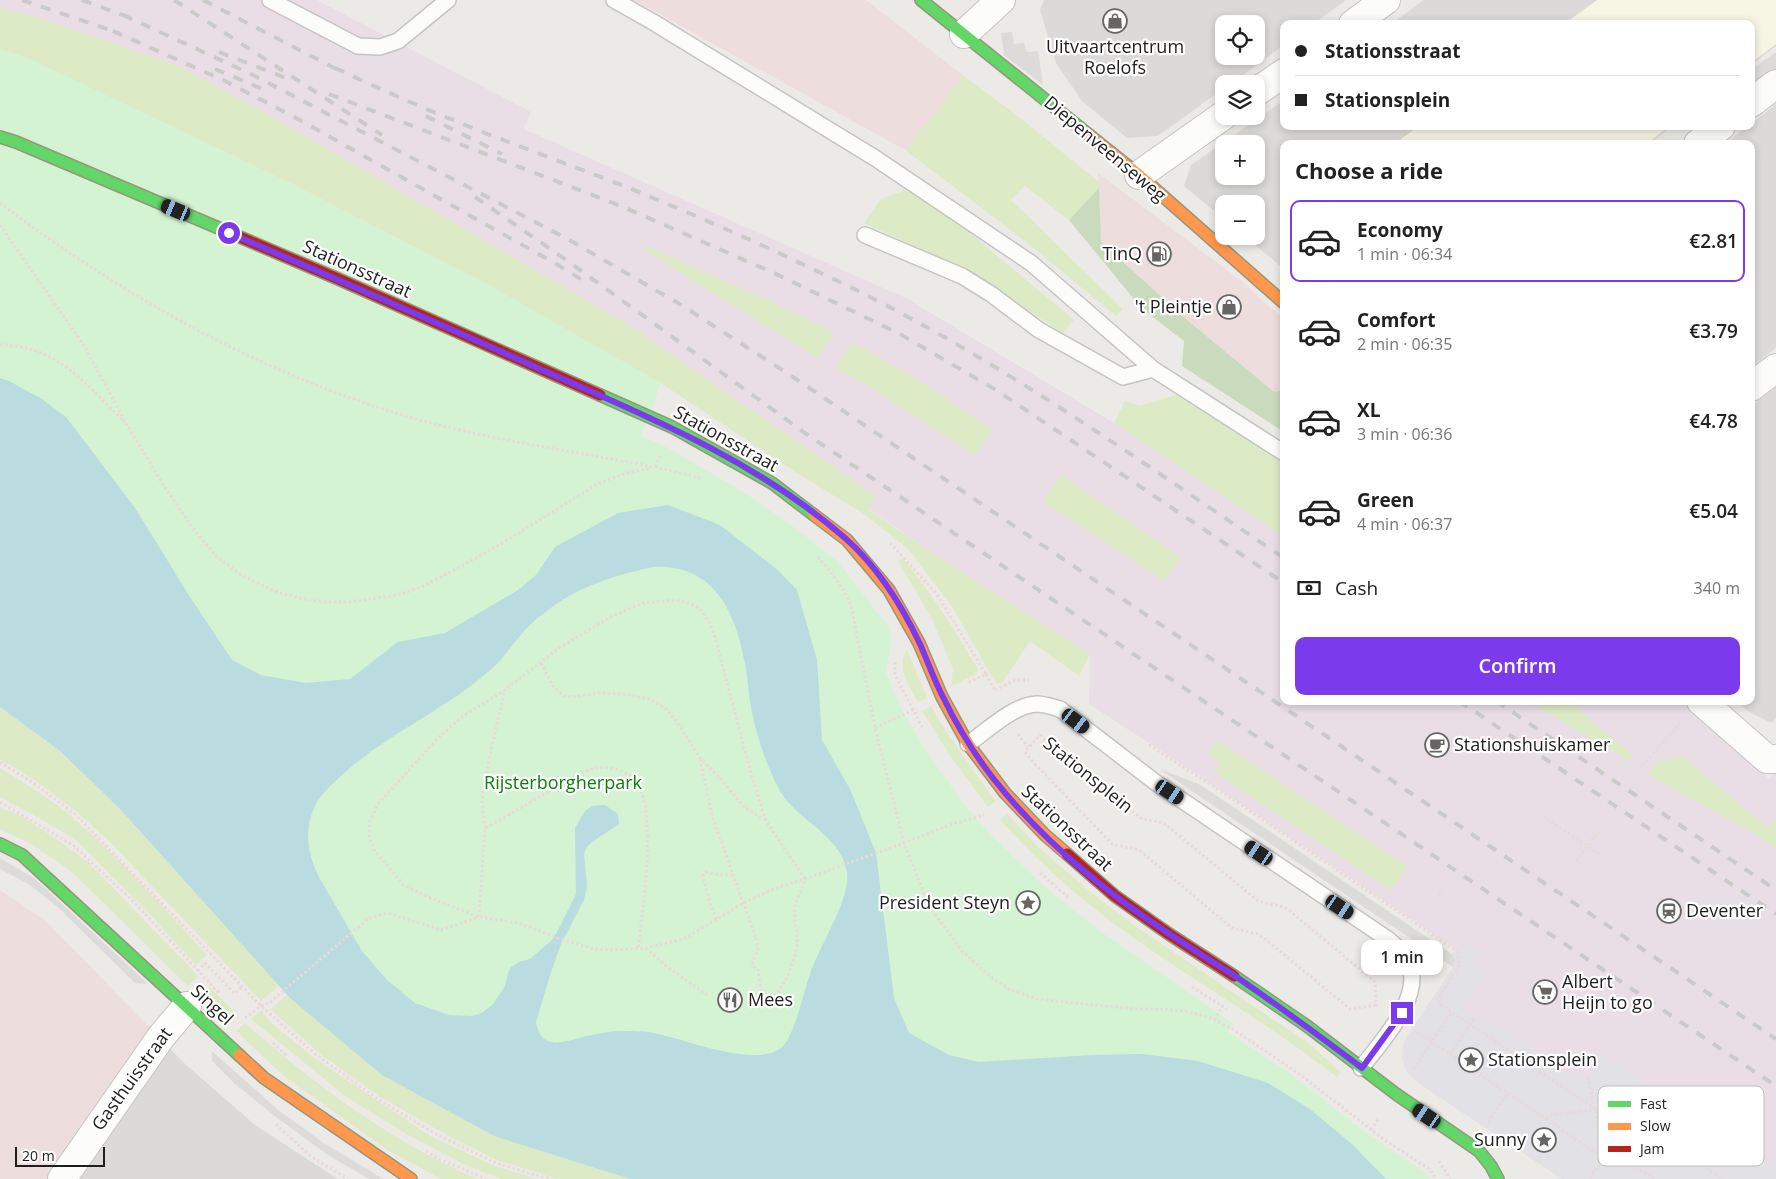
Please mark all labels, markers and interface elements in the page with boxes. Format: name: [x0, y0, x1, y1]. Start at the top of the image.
shop icon: Uitvaartcentrum Roelofs: [1102, 8, 1128, 34]
map controls: [1215, 15, 1265, 245]
button: locate: [1215, 15, 1265, 65]
place label: Uitvaartcentrum Roelofs: [1046, 34, 1184, 79]
text: Stationsstraat: [1325, 38, 1460, 64]
button: layers: [1215, 75, 1265, 125]
text: Stationsplein: [1325, 87, 1450, 113]
street label: Diepenveenseweg: [1039, 90, 1172, 207]
button: +: [1215, 135, 1265, 185]
text: Choose a ride: [1295, 155, 1443, 185]
button: −: [1215, 195, 1265, 245]
car: [159, 197, 192, 223]
text: Economy: [1357, 217, 1443, 243]
icon: car: [1297, 219, 1342, 264]
route start: [218, 222, 240, 244]
text: €2.81: [1689, 228, 1738, 254]
street label: Stationsstraat: [299, 233, 415, 303]
place label: TinQ: [1103, 241, 1142, 265]
fuel station icon: TinQ: [1146, 241, 1172, 267]
text: 1 min · 06:34: [1357, 243, 1452, 265]
place label: 't Pleintje: [1135, 294, 1212, 318]
shop icon: 't Pleintje: [1216, 294, 1242, 320]
text: Comfort: [1357, 307, 1436, 333]
icon: car: [1297, 309, 1342, 354]
text: €3.79: [1689, 318, 1738, 344]
text: 2 min · 06:35: [1357, 333, 1452, 355]
text: XL: [1357, 397, 1380, 423]
street label: Stationsstraat: [670, 399, 783, 477]
icon: car: [1297, 399, 1342, 444]
text: €4.78: [1689, 408, 1738, 434]
text: 3 min · 06:36: [1357, 423, 1452, 445]
text: Green: [1357, 487, 1414, 513]
icon: car: [1297, 489, 1342, 534]
text: €5.04: [1689, 498, 1738, 524]
text: 4 min · 06:37: [1357, 513, 1452, 535]
icon: cash: [1295, 574, 1323, 602]
text: Cash: [1335, 575, 1378, 601]
text: 340 m: [1694, 577, 1740, 599]
button: Confirm: [1295, 637, 1740, 695]
car: [1059, 706, 1092, 736]
street label: Stationsplein: [1039, 731, 1139, 818]
cafe icon: Stationshuiskamer: [1424, 732, 1450, 758]
place label: Stationshuiskamer: [1454, 732, 1611, 756]
park label: Rijsterborgherpark: [484, 770, 643, 794]
car: [1153, 777, 1186, 807]
street label: Stationsstraat: [1017, 779, 1118, 876]
car: [1242, 838, 1275, 868]
place label: President Steyn: [879, 890, 1010, 914]
place icon: President Steyn: [1015, 890, 1041, 916]
car: [1323, 892, 1356, 922]
station icon: Deventer: [1656, 898, 1682, 924]
place label: Deventer: [1686, 898, 1764, 922]
callout: 1 min: [1361, 940, 1443, 976]
text: 1 min: [1380, 946, 1424, 968]
place label: Albert Heijn to go: [1562, 969, 1653, 1014]
street label: Singel: [186, 978, 239, 1030]
supermarket icon: Albert Heijn to go: [1532, 979, 1558, 1005]
restaurant icon: Mees: [717, 987, 743, 1013]
place label: Mees: [748, 987, 793, 1011]
route end: [1391, 1002, 1413, 1024]
street label: Gasthuisstraat: [86, 1022, 177, 1135]
place icon: Stationsplein: [1458, 1047, 1484, 1073]
place label: Stationsplein: [1488, 1047, 1597, 1071]
legend: [1598, 1086, 1764, 1166]
text: Fast: [1640, 1094, 1667, 1113]
car: [1410, 1101, 1443, 1131]
text: Slow: [1640, 1116, 1671, 1135]
place label: Sunny: [1474, 1127, 1527, 1151]
place icon: Sunny: [1531, 1127, 1557, 1153]
text: Jam: [1638, 1139, 1665, 1158]
scale bar: [15, 1144, 105, 1167]
text: 20 m: [22, 1146, 55, 1165]

